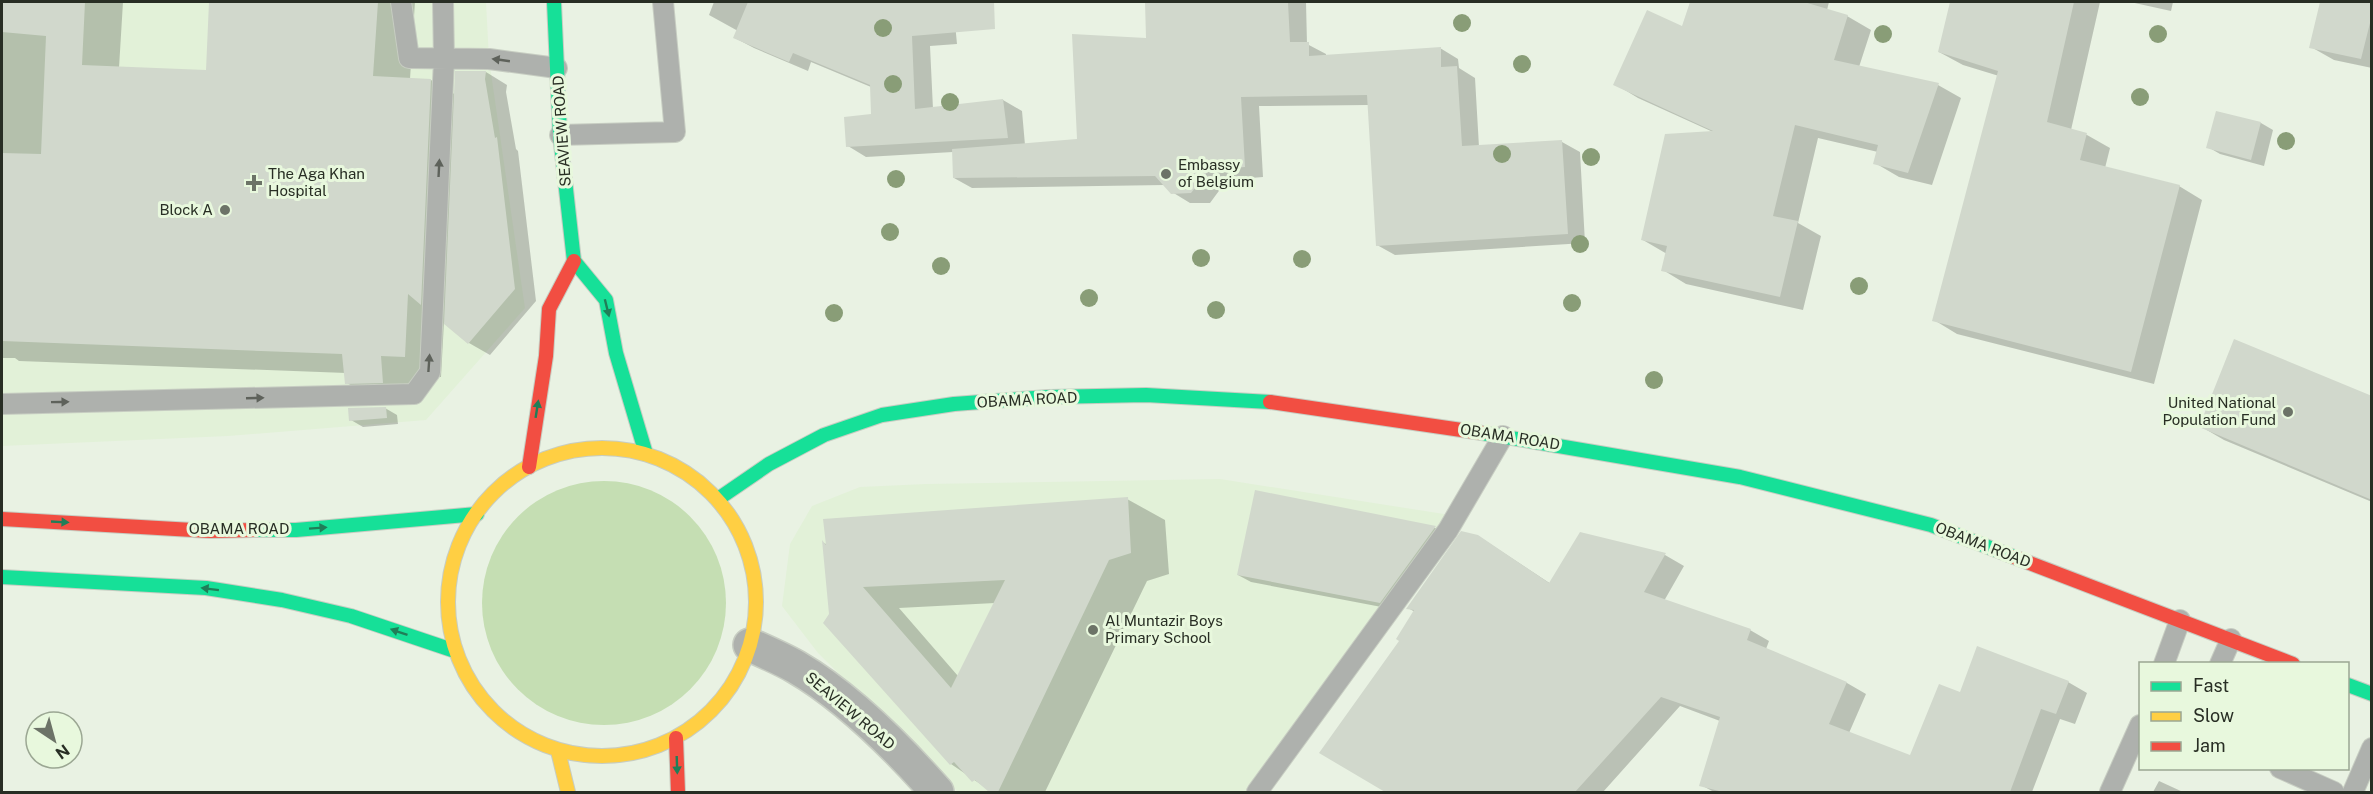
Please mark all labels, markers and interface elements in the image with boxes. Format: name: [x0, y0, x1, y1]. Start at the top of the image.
one-way arrow: [491, 56, 510, 65]
street label: SEAVIEW ROAD: [549, 75, 574, 187]
place label: Embassy of Belgium: [1178, 156, 1254, 190]
one-way arrow: [435, 159, 444, 178]
place label: The Aga Khan Hospital: [268, 165, 365, 199]
marker: Embassy of Belgium: [1159, 167, 1173, 181]
marker: The Aga Khan Hospital: [245, 174, 263, 192]
place label: Block A: [160, 201, 213, 218]
marker: Block A: [218, 203, 232, 217]
one-way arrow: [603, 299, 613, 317]
one-way arrow: [425, 353, 434, 372]
street label: OBAMA ROAD: [976, 388, 1078, 411]
one-way arrow: [245, 394, 264, 403]
place label: United National Population Fund: [2162, 394, 2276, 428]
one-way arrow: [50, 397, 69, 407]
one-way arrow: [533, 400, 542, 419]
marker: United National Population Fund: [2281, 405, 2295, 419]
street label: OBAMA ROAD: [1459, 420, 1561, 453]
one-way arrow: [50, 518, 69, 527]
street label: OBAMA ROAD: [1933, 519, 2033, 571]
street label: OBAMA ROAD: [189, 520, 289, 537]
one-way arrow: [308, 523, 327, 533]
one-way arrow: [200, 584, 219, 594]
place label: Al Muntazir Boys Primary School: [1105, 612, 1223, 646]
marker: Al Muntazir Boys Primary School: [1086, 623, 1100, 637]
one-way arrow: [390, 627, 408, 637]
legend: [2139, 662, 2349, 770]
street label: SEAVIEW ROAD: [802, 668, 898, 753]
text: Fast: [2193, 675, 2229, 696]
text: Slow: [2193, 705, 2234, 726]
north arrow: [24, 710, 84, 770]
text: Jam: [2193, 735, 2226, 756]
text: N: [52, 740, 73, 763]
one-way arrow: [672, 756, 682, 775]

